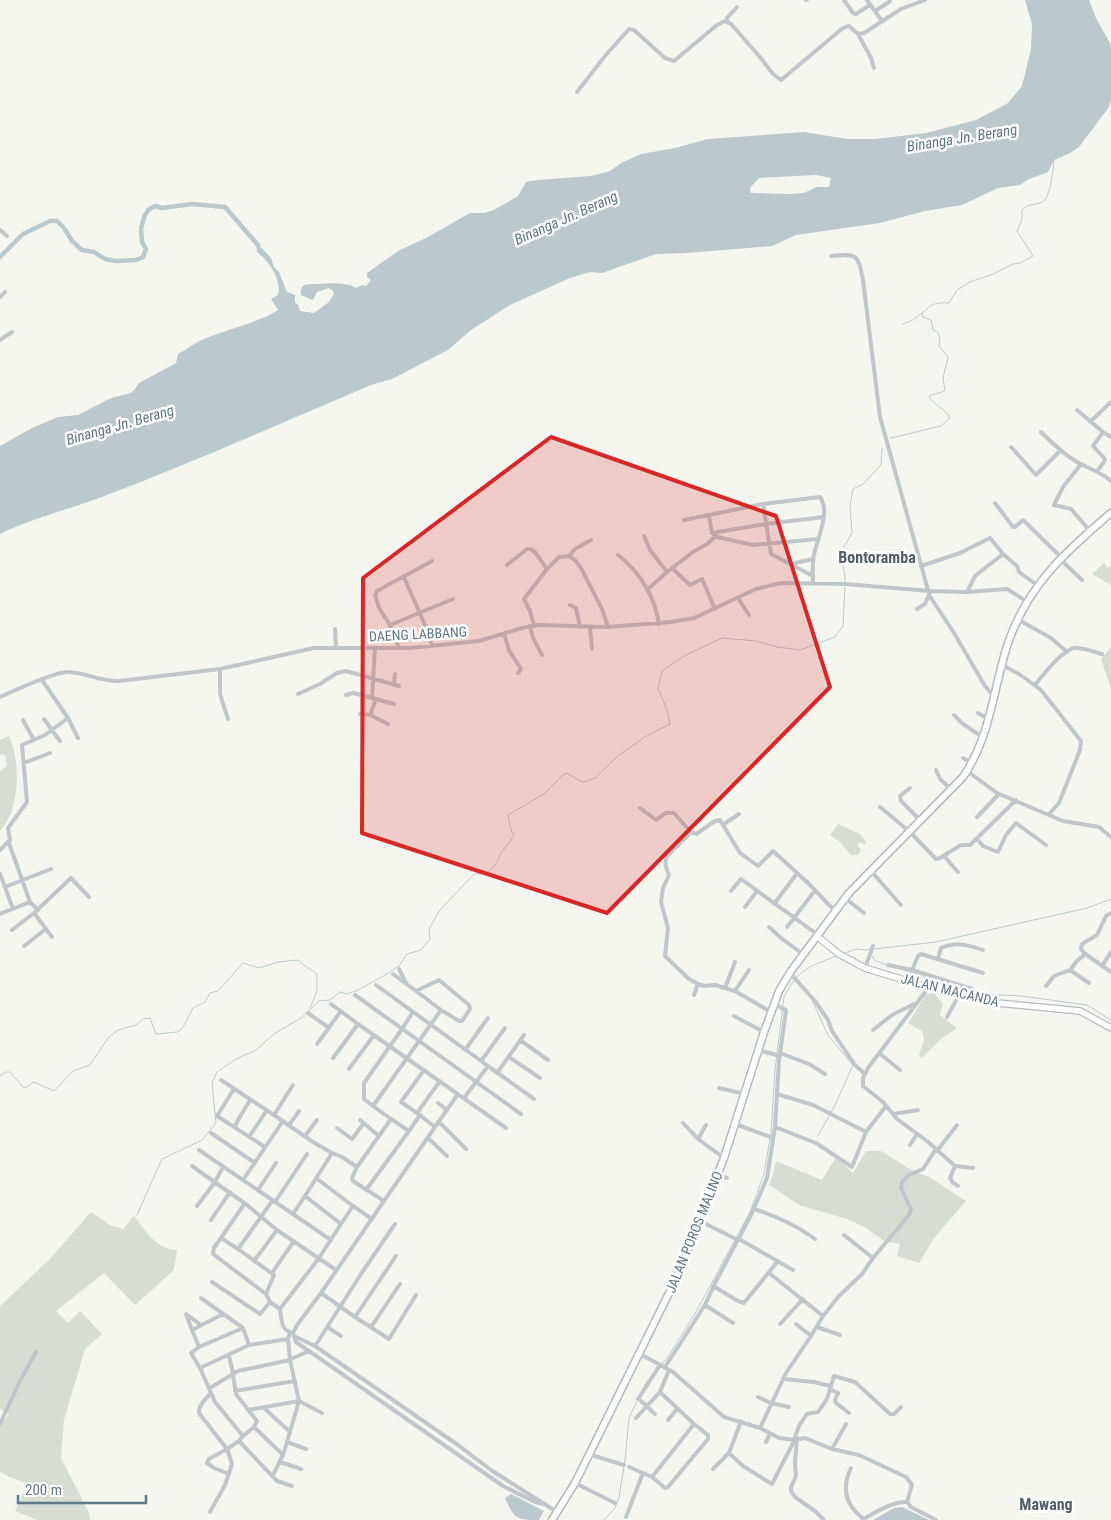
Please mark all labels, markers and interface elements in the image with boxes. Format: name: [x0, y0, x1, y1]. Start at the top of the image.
water label: Binanga Jn. Berang: [906, 120, 1018, 156]
water label: Binanga Jn. Berang: [511, 187, 621, 249]
water label: Binanga Jn. Berang: [64, 401, 176, 449]
district label: Bontoramba: [838, 548, 916, 567]
street label: DAENG LABBANG: [369, 623, 467, 645]
street label: JALAN MACANDA: [899, 970, 1001, 1010]
street label: JALAN POROS MALINO: [662, 1169, 726, 1295]
scale bar: [18, 1472, 145, 1504]
text: 200 m: [25, 1481, 62, 1499]
district label: Mawang: [1019, 1495, 1073, 1514]

